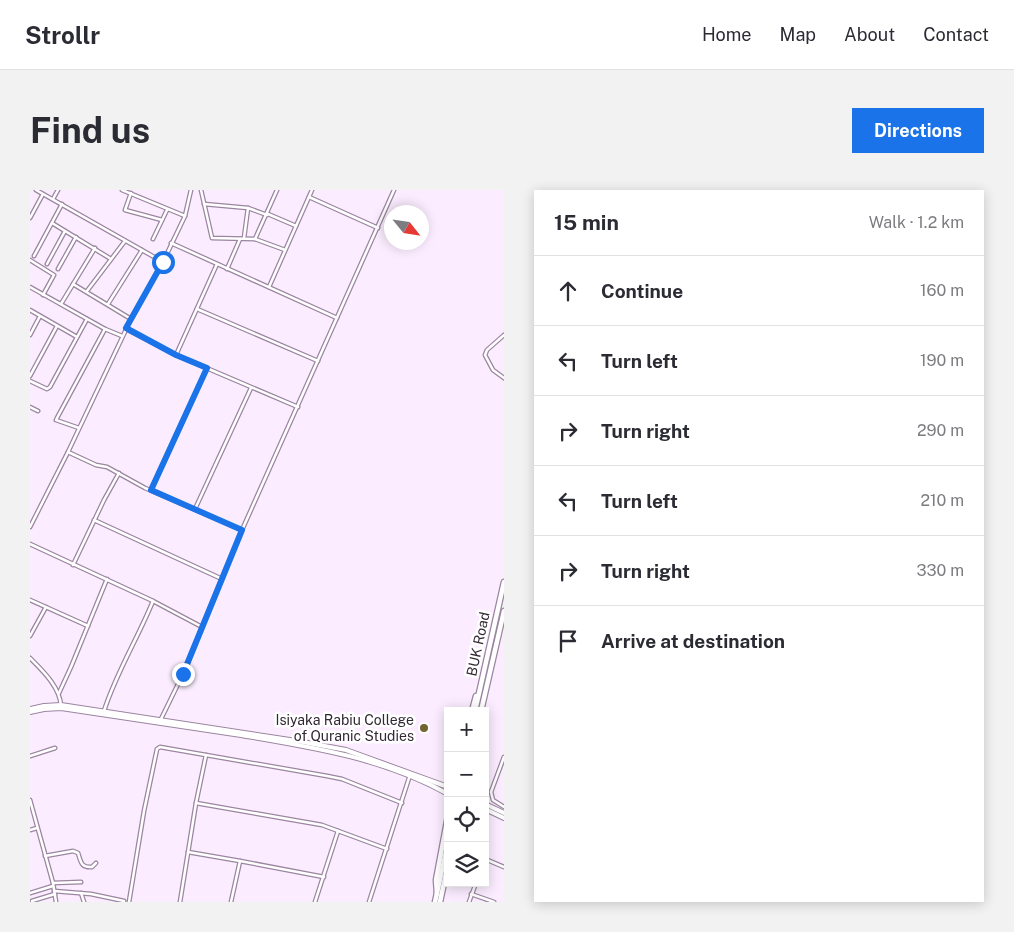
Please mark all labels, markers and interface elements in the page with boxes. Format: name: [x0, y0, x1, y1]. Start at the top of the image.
text: Strollr: [25, 21, 100, 49]
text: Home: [702, 24, 752, 45]
text: Map: [780, 24, 816, 45]
text: About: [844, 24, 895, 45]
text: Contact: [923, 24, 989, 45]
button: Directions: [852, 108, 984, 153]
text: Find us: [30, 110, 150, 151]
north arrow: [384, 205, 429, 250]
text: 15 min: [554, 210, 619, 235]
text: Walk · 1.2 km: [869, 213, 964, 232]
route start: [152, 251, 175, 274]
icon: ahead: [554, 277, 582, 305]
text: Continue: [601, 280, 683, 302]
text: 160 m: [920, 281, 964, 300]
icon: left: [554, 347, 582, 375]
text: Turn left: [601, 350, 678, 372]
text: 190 m: [920, 351, 964, 370]
icon: right: [554, 417, 582, 445]
text: Turn right: [601, 420, 690, 442]
text: 290 m: [917, 421, 964, 440]
icon: left: [554, 487, 582, 515]
text: Turn left: [601, 490, 678, 512]
text: 210 m: [920, 491, 964, 510]
icon: right: [554, 557, 582, 585]
text: Turn right: [601, 560, 690, 582]
text: 330 m: [917, 561, 964, 580]
street label: BUK Road: [463, 610, 493, 678]
icon: arrive: [554, 627, 582, 655]
text: Arrive at destination: [601, 630, 785, 652]
route end: [172, 663, 195, 686]
map controls: [444, 707, 489, 887]
button: +: [444, 707, 489, 752]
place label: Isiyaka Rabiu College of Quranic Studies: [275, 712, 414, 744]
marker: Isiyaka Rabiu College of Quranic Studies: [418, 722, 430, 734]
button: −: [444, 752, 489, 797]
button: locate: [444, 797, 489, 842]
button: layers: [444, 842, 489, 887]

